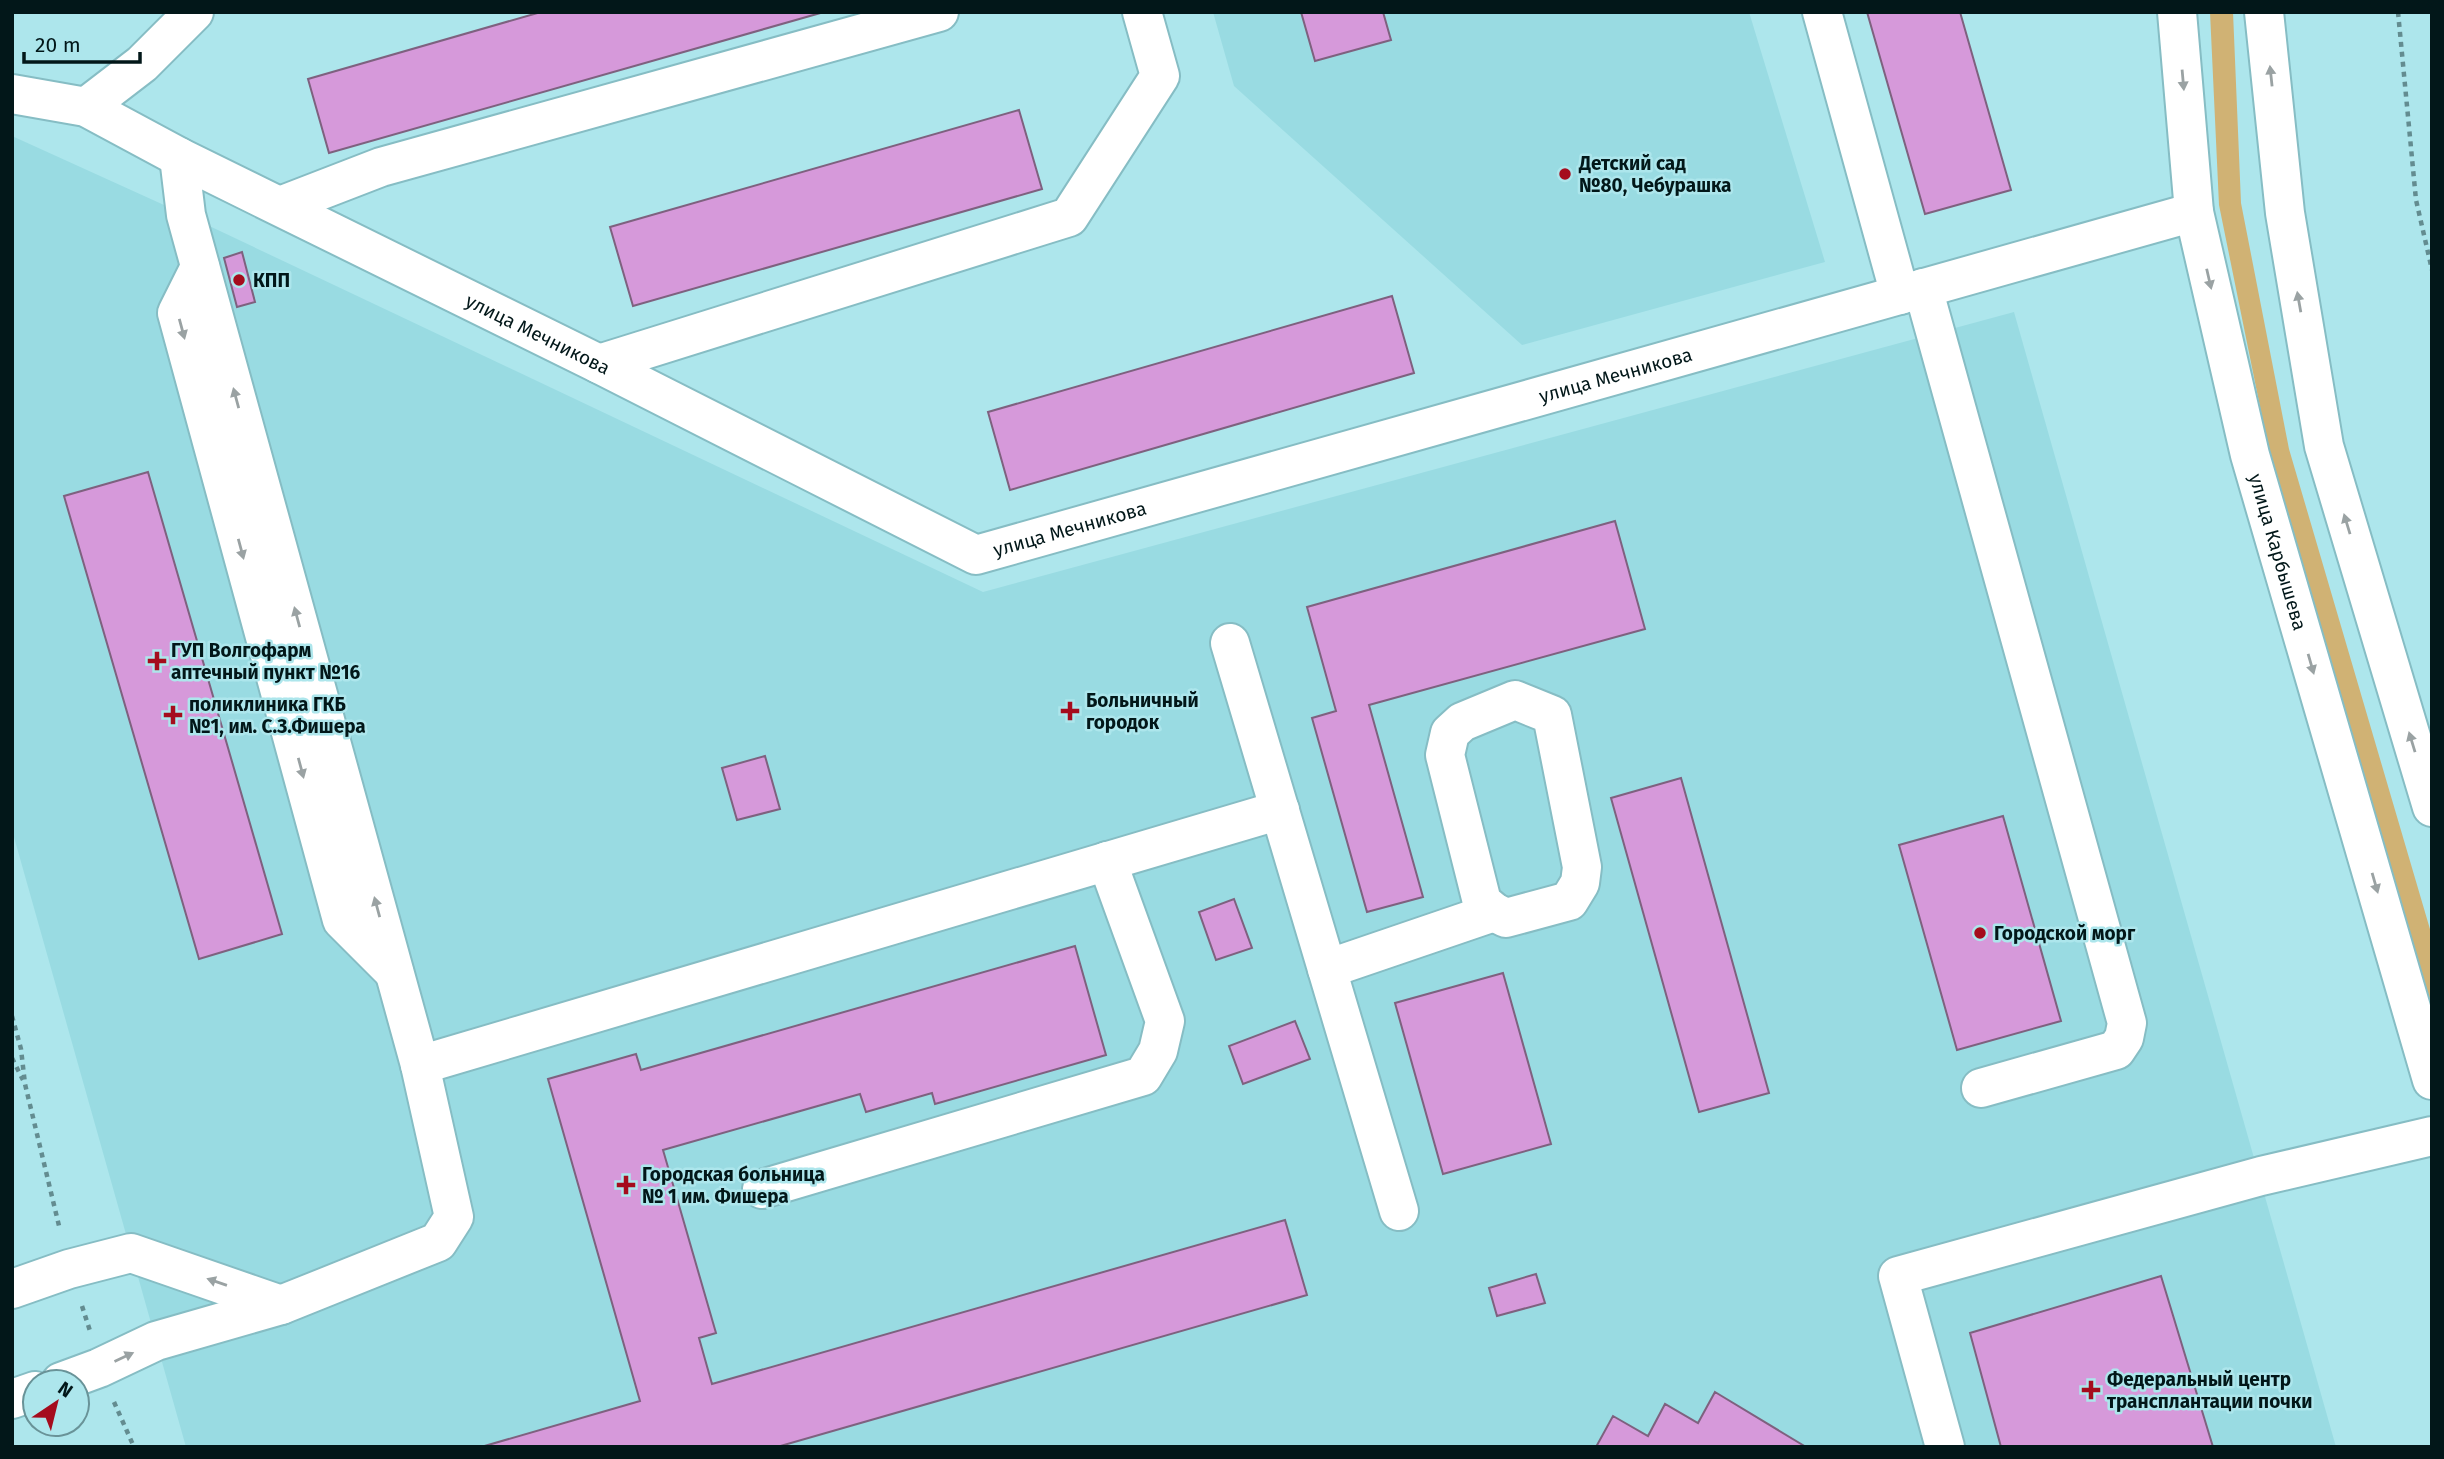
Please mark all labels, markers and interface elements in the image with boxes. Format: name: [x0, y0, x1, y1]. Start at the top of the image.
scale bar: [24, 21, 140, 65]
text: 20 m: [35, 32, 81, 58]
one-way arrow: [2265, 65, 2276, 87]
one-way arrow: [2178, 69, 2189, 91]
place label: Детский сад №80, Чебурашка: [1578, 152, 1732, 197]
marker: Детский сад №80, Чебурашка: [1557, 166, 1573, 182]
one-way arrow: [2204, 268, 2215, 290]
place label: КПП: [253, 269, 290, 292]
marker: КПП: [231, 272, 247, 288]
street label: улица Мечникова: [462, 289, 614, 380]
one-way arrow: [2294, 291, 2305, 313]
one-way arrow: [177, 318, 188, 340]
street label: улица Мечникова: [1536, 343, 1695, 408]
one-way arrow: [230, 387, 241, 409]
street label: улица Карбышева: [2244, 471, 2311, 633]
street label: улица Мечникова: [991, 497, 1149, 562]
one-way arrow: [2342, 513, 2352, 534]
one-way arrow: [237, 539, 247, 560]
one-way arrow: [291, 606, 302, 628]
place label: ГУП Волгофарм аптечный пункт №16: [171, 639, 361, 684]
marker: ГУП Волгофарм аптечный пункт №16: [149, 653, 165, 669]
one-way arrow: [2307, 654, 2317, 675]
place label: Больничный городок: [1086, 689, 1199, 734]
place label: поликлиника ГКБ №1, им. С.З.Фишера: [189, 693, 366, 738]
marker: Больничный городок: [1060, 701, 1080, 721]
marker: поликлиника ГКБ №1, им. С.З.Фишера: [163, 705, 183, 725]
one-way arrow: [2407, 731, 2417, 752]
one-way arrow: [296, 758, 307, 780]
one-way arrow: [2370, 872, 2380, 893]
one-way arrow: [371, 896, 382, 918]
place label: Городской морг: [1994, 922, 2136, 945]
marker: Городской морг: [1972, 925, 1988, 941]
place label: Городская больница № 1 им. Фишера: [642, 1163, 825, 1208]
marker: Городская больница № 1 им. Фишера: [616, 1175, 636, 1195]
one-way arrow: [206, 1276, 227, 1287]
one-way arrow: [114, 1351, 134, 1363]
north arrow: [21, 1368, 91, 1438]
place label: Федеральный центр трансплантации почки: [2107, 1368, 2312, 1413]
text: N: [54, 1376, 77, 1403]
marker: Федеральный центр трансплантации почки: [2081, 1380, 2101, 1400]

